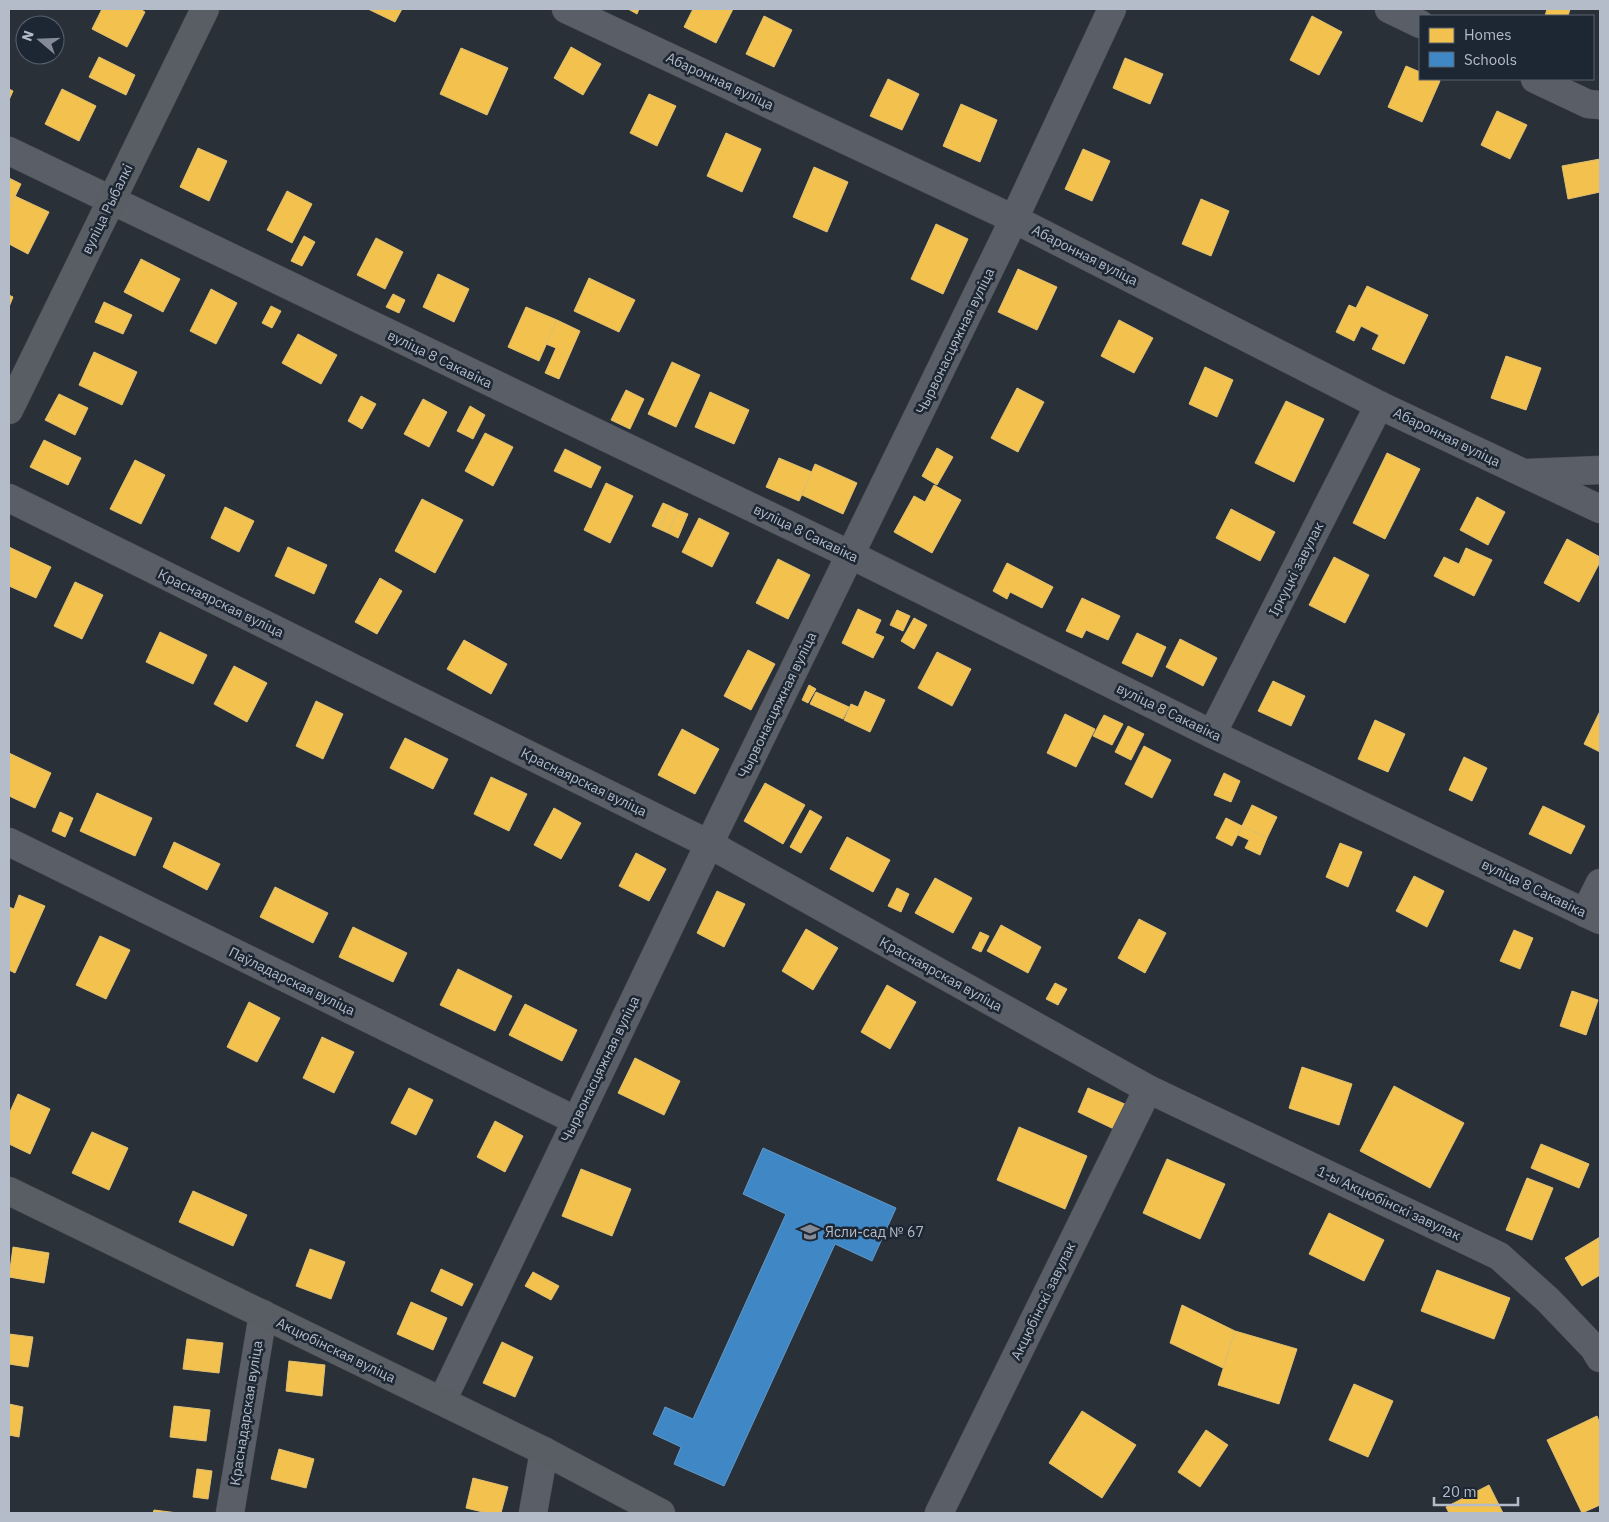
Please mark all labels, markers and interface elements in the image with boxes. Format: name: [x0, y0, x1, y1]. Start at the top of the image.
north arrow: [15, 15, 65, 65]
legend: [1419, 15, 1594, 80]
text: Homes: [1464, 25, 1512, 44]
text: N: [18, 28, 38, 43]
street label: Абаронная вуліца: [663, 48, 777, 114]
text: Schools: [1464, 50, 1517, 69]
street label: вуліца Рыбалкі: [77, 161, 137, 257]
street label: Абаронная вуліца: [1029, 220, 1142, 290]
street label: Чырвонасцяжная вуліца: [912, 264, 999, 417]
street label: вуліца 8 Сакавіка: [385, 326, 496, 392]
street label: Абаронная вуліца: [1391, 403, 1504, 471]
street label: вуліца 8 Сакавіка: [751, 500, 862, 566]
street label: Іркуцкі завулак: [1265, 519, 1328, 619]
street label: Краснаярская вуліца: [155, 565, 287, 642]
street label: Чырвонасцяжная вуліца: [734, 628, 821, 781]
street label: вуліца 8 Сакавіка: [1114, 679, 1225, 745]
street label: Краснаярская вуліца: [518, 744, 650, 821]
street label: вуліца 8 Сакавіка: [1479, 855, 1590, 921]
street label: Краснаярская вуліца: [876, 933, 1006, 1016]
street label: Паўладарская вуліца: [226, 943, 358, 1020]
street label: Чырвонасцяжная вуліца: [557, 992, 644, 1145]
street label: 1-ы Акцюбінскі завулак: [1314, 1162, 1464, 1244]
school or university icon: Ясли-сад № 67: [799, 1221, 821, 1243]
place label: Ясли-сад № 67: [825, 1223, 924, 1241]
street label: Акцюбінскі завулак: [1007, 1239, 1080, 1363]
street label: Акцюбінская вуліца: [273, 1313, 399, 1387]
street label: Краснадарская вуліца: [226, 1339, 266, 1487]
scale bar: [1434, 1474, 1518, 1506]
text: 20 m: [1442, 1482, 1477, 1501]

